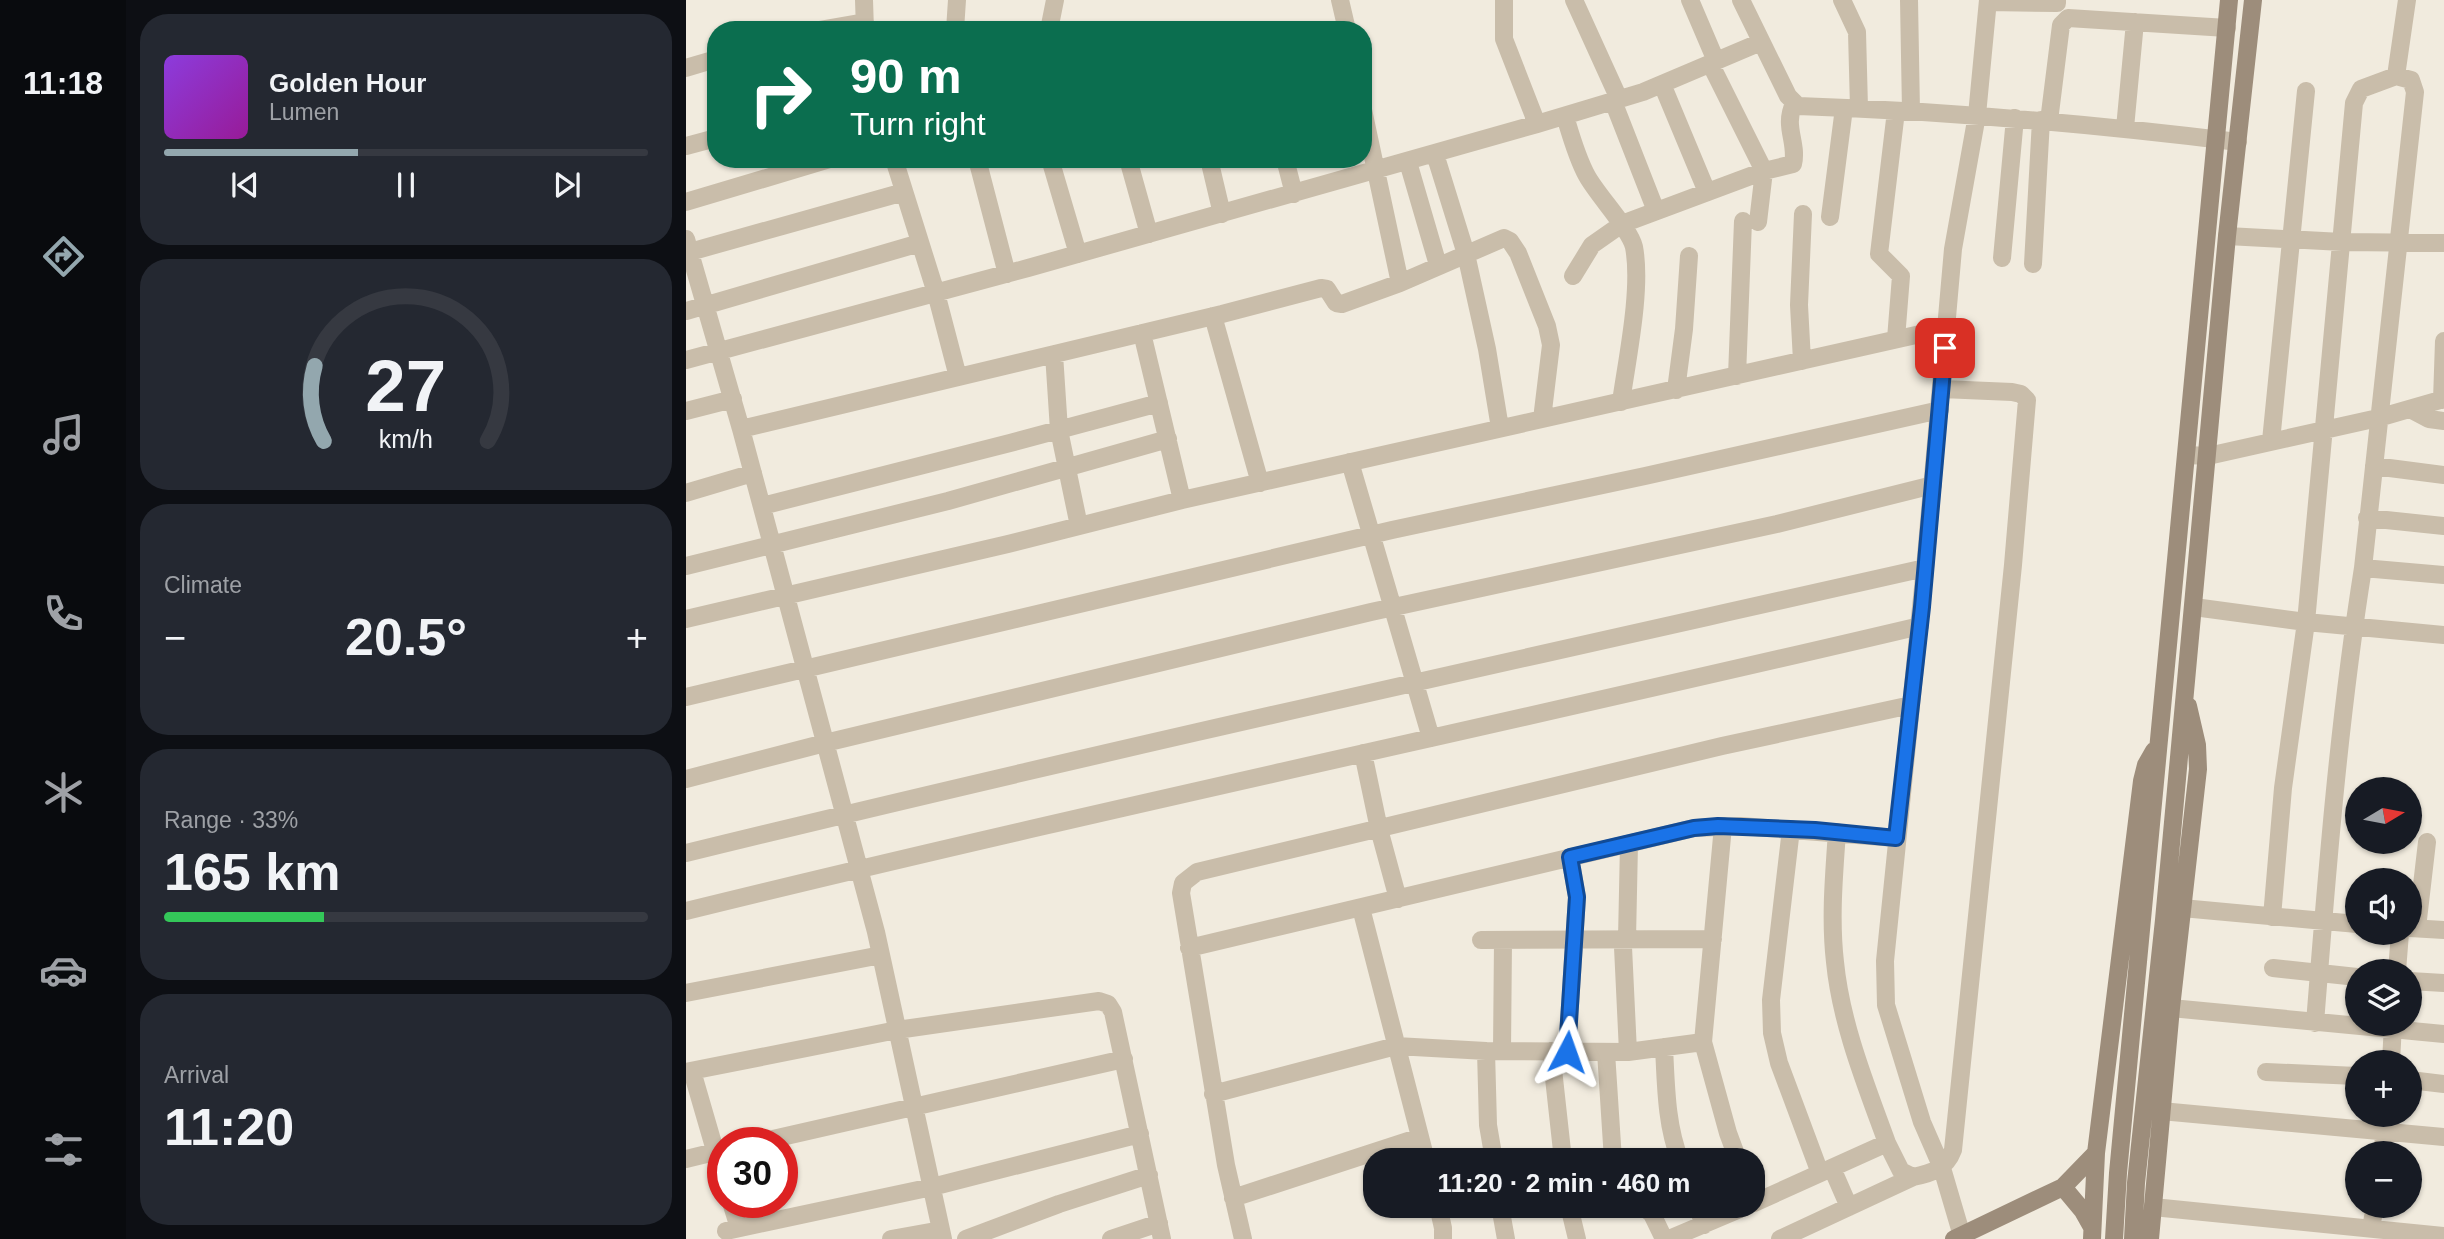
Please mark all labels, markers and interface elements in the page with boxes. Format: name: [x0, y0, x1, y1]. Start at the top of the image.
icon: right: [735, 49, 826, 140]
text: 90 m: [850, 49, 962, 103]
text: 11:18: [23, 65, 103, 101]
text: Golden Hour: [269, 68, 426, 98]
text: Lumen: [269, 99, 339, 125]
text: Turn right: [850, 106, 986, 142]
icon: previous: [226, 166, 264, 204]
icon: pause: [387, 166, 425, 204]
icon: next: [548, 166, 586, 204]
icon: directions: [39, 232, 88, 281]
pin: [1915, 318, 1975, 378]
icon: arrive: [1926, 329, 1964, 367]
text: 27: [366, 345, 446, 426]
icon: music: [39, 410, 88, 459]
text: km/h: [379, 424, 433, 452]
text: Climate: [164, 572, 242, 598]
icon: phone: [39, 589, 88, 638]
text: 20.5°: [345, 608, 467, 666]
text: −: [164, 617, 186, 659]
text: +: [626, 617, 648, 659]
icon: climate: [39, 768, 88, 817]
north arrow: [2345, 777, 2422, 854]
map controls: [2345, 777, 2422, 1218]
text: Range · 33%: [164, 807, 298, 833]
text: 165 km: [164, 843, 340, 901]
button: sound: [2345, 868, 2422, 945]
icon: car: [39, 946, 88, 995]
button: layers: [2345, 959, 2422, 1036]
position arrow: [1530, 1015, 1604, 1089]
button: +: [2345, 1050, 2422, 1127]
text: Arrival: [164, 1062, 229, 1088]
text: 11:20: [164, 1098, 294, 1156]
icon: filters: [39, 1125, 88, 1174]
speed limit sign: 30: [707, 1127, 798, 1218]
button: −: [2345, 1141, 2422, 1218]
text: 11:20 · 2 min · 460 m: [1438, 1168, 1690, 1198]

